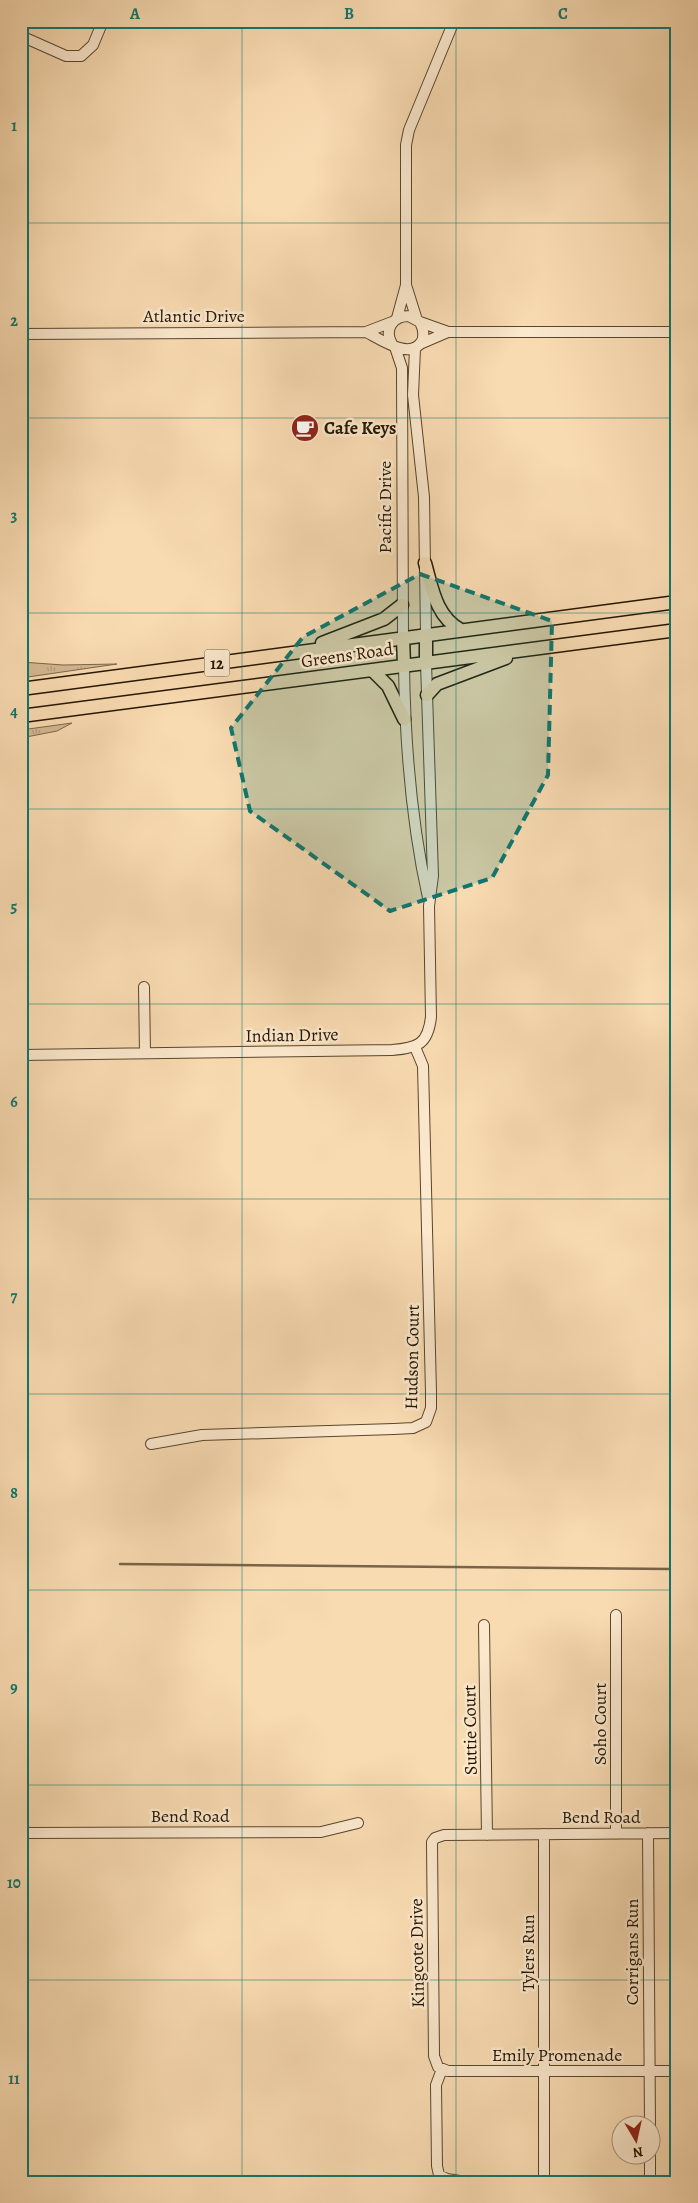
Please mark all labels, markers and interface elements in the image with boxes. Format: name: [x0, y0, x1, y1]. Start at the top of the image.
text: A: [129, 3, 141, 25]
text: B: [344, 3, 354, 25]
text: C: [558, 3, 568, 25]
text: 1: [11, 115, 17, 137]
street label: Atlantic Drive: [142, 304, 245, 328]
text: 2: [10, 310, 18, 332]
cafe icon: Cafe Keys: [290, 413, 320, 443]
place label: Cafe Keys: [324, 416, 396, 440]
street label: Pacific Drive: [373, 461, 397, 553]
text: 3: [11, 505, 18, 527]
street label: Greens Road: [299, 637, 395, 673]
road number: 12: [204, 650, 230, 676]
text: 4: [10, 701, 18, 723]
text: 5: [11, 896, 18, 918]
street label: Indian Drive: [245, 1022, 339, 1048]
text: 6: [10, 1091, 18, 1113]
text: 7: [11, 1286, 18, 1308]
street label: Hudson Court: [399, 1304, 425, 1410]
text: 8: [10, 1482, 18, 1504]
text: 9: [10, 1677, 18, 1699]
street label: Soho Court: [588, 1683, 612, 1765]
street label: Suttie Court: [457, 1685, 483, 1775]
street label: Bend Road: [150, 1804, 230, 1828]
street label: Bend Road: [561, 1805, 641, 1829]
text: 10: [7, 1872, 21, 1894]
street label: Kingcote Drive: [404, 1898, 430, 2008]
street label: Corrigans Run: [620, 1899, 644, 2005]
street label: Tylers Run: [516, 1914, 540, 1992]
street label: Emily Promenade: [492, 2043, 622, 2067]
text: 11: [8, 2068, 20, 2090]
north arrow: [610, 2116, 660, 2166]
text: N: [631, 2142, 644, 2163]

